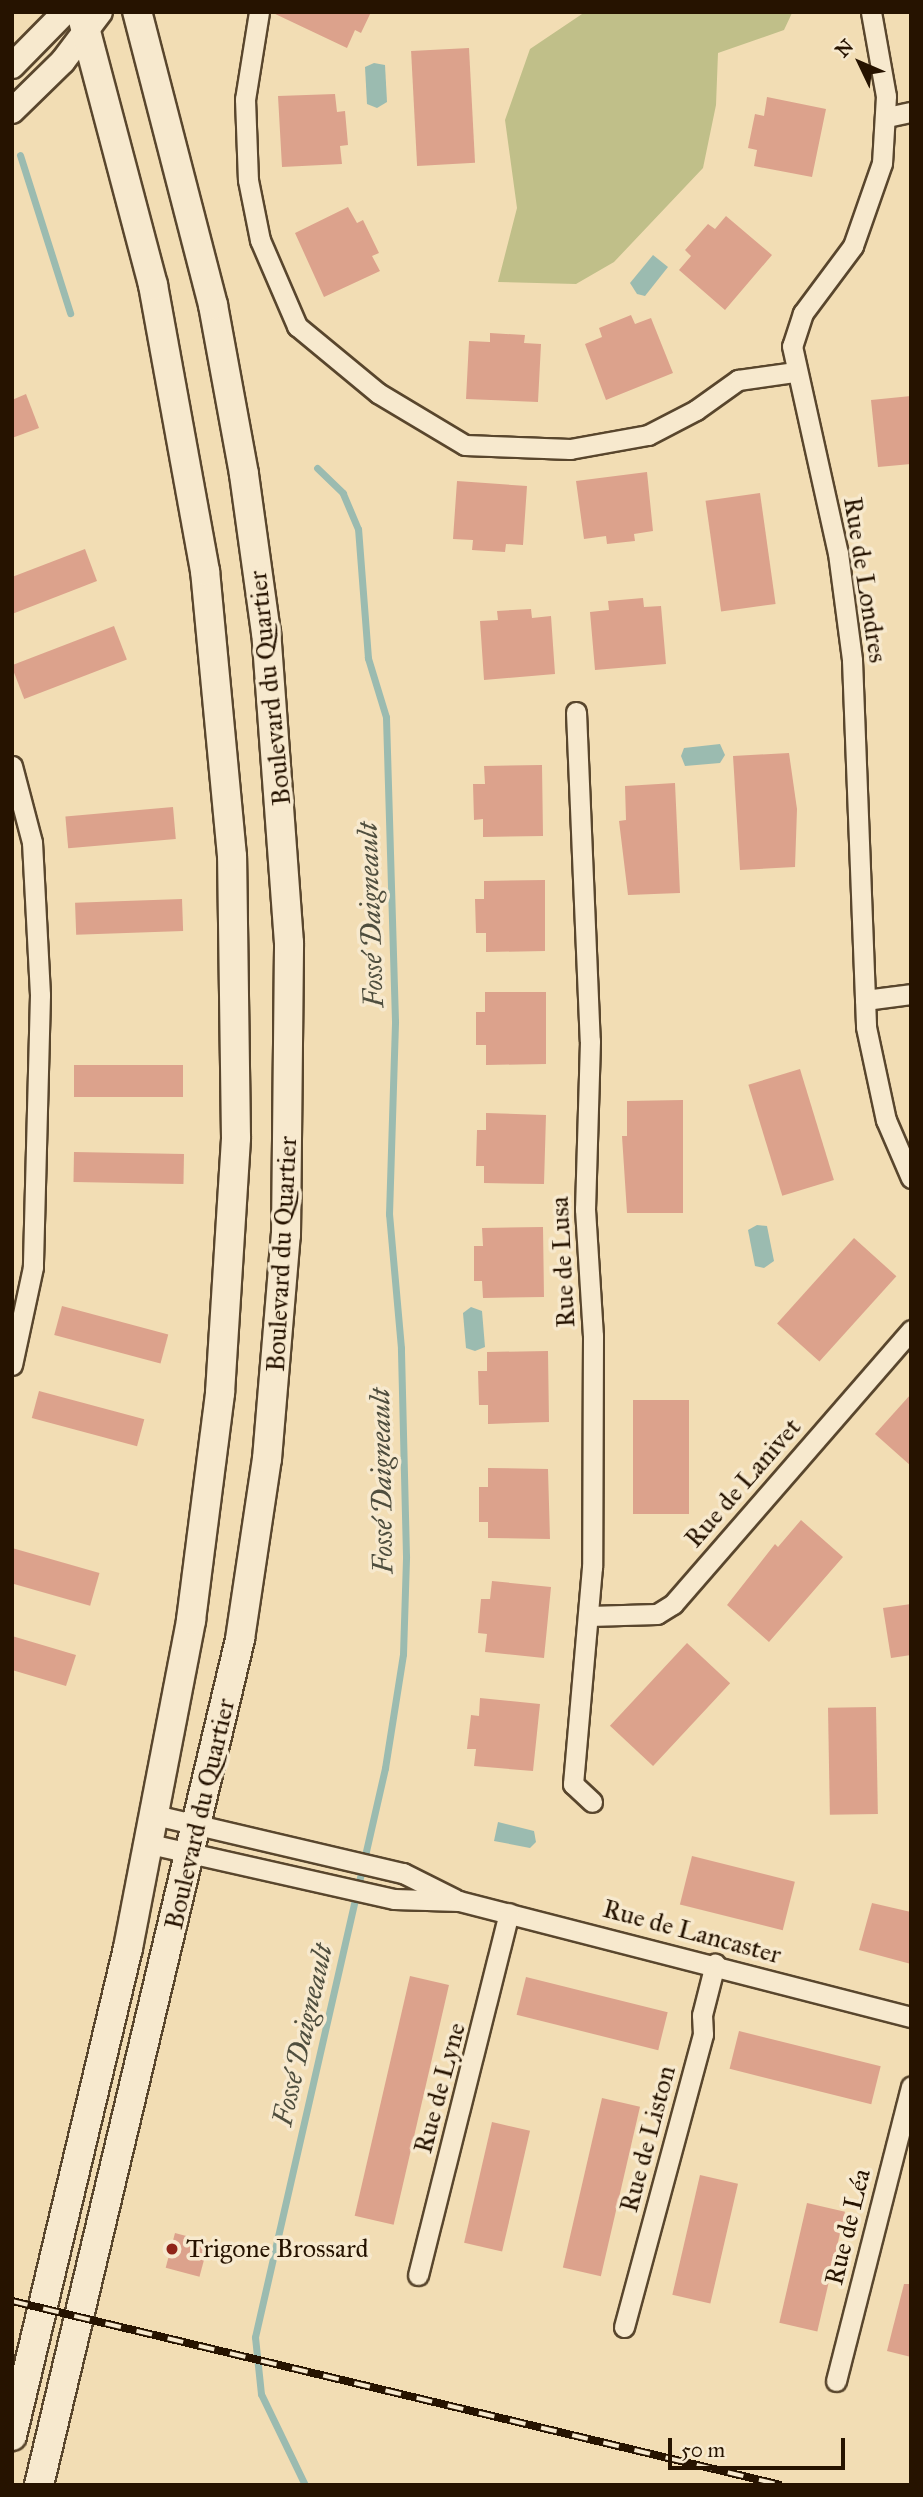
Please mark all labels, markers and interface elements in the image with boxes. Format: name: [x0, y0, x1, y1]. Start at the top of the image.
north arrow: [825, 28, 895, 98]
text: N: [831, 34, 858, 62]
street label: Rue de Londres: [837, 495, 893, 665]
street label: Boulevard du Quartier: [242, 569, 298, 807]
water label: Fossé Daigneault: [351, 822, 391, 1008]
street label: Boulevard du Quartier: [260, 1135, 304, 1373]
street label: Rue de Lusa: [544, 1196, 582, 1328]
water label: Fossé Daigneault: [364, 1388, 400, 1574]
street label: Rue de Lanivet: [678, 1412, 808, 1554]
street label: Boulevard du Quartier: [158, 1696, 242, 1932]
street label: Rue de Lancaster: [599, 1893, 785, 1971]
water label: Fossé Daigneault: [266, 1941, 340, 2129]
street label: Rue de Lyne: [408, 2019, 472, 2157]
street label: Rue de Liston: [613, 2062, 683, 2216]
street label: Rue de Léa: [818, 2166, 878, 2288]
place label: Trigone Brossard: [186, 2233, 369, 2265]
marker: Trigone Brossard: [164, 2241, 180, 2257]
scale bar: [671, 2424, 848, 2468]
text: 50 m: [681, 2437, 725, 2463]

